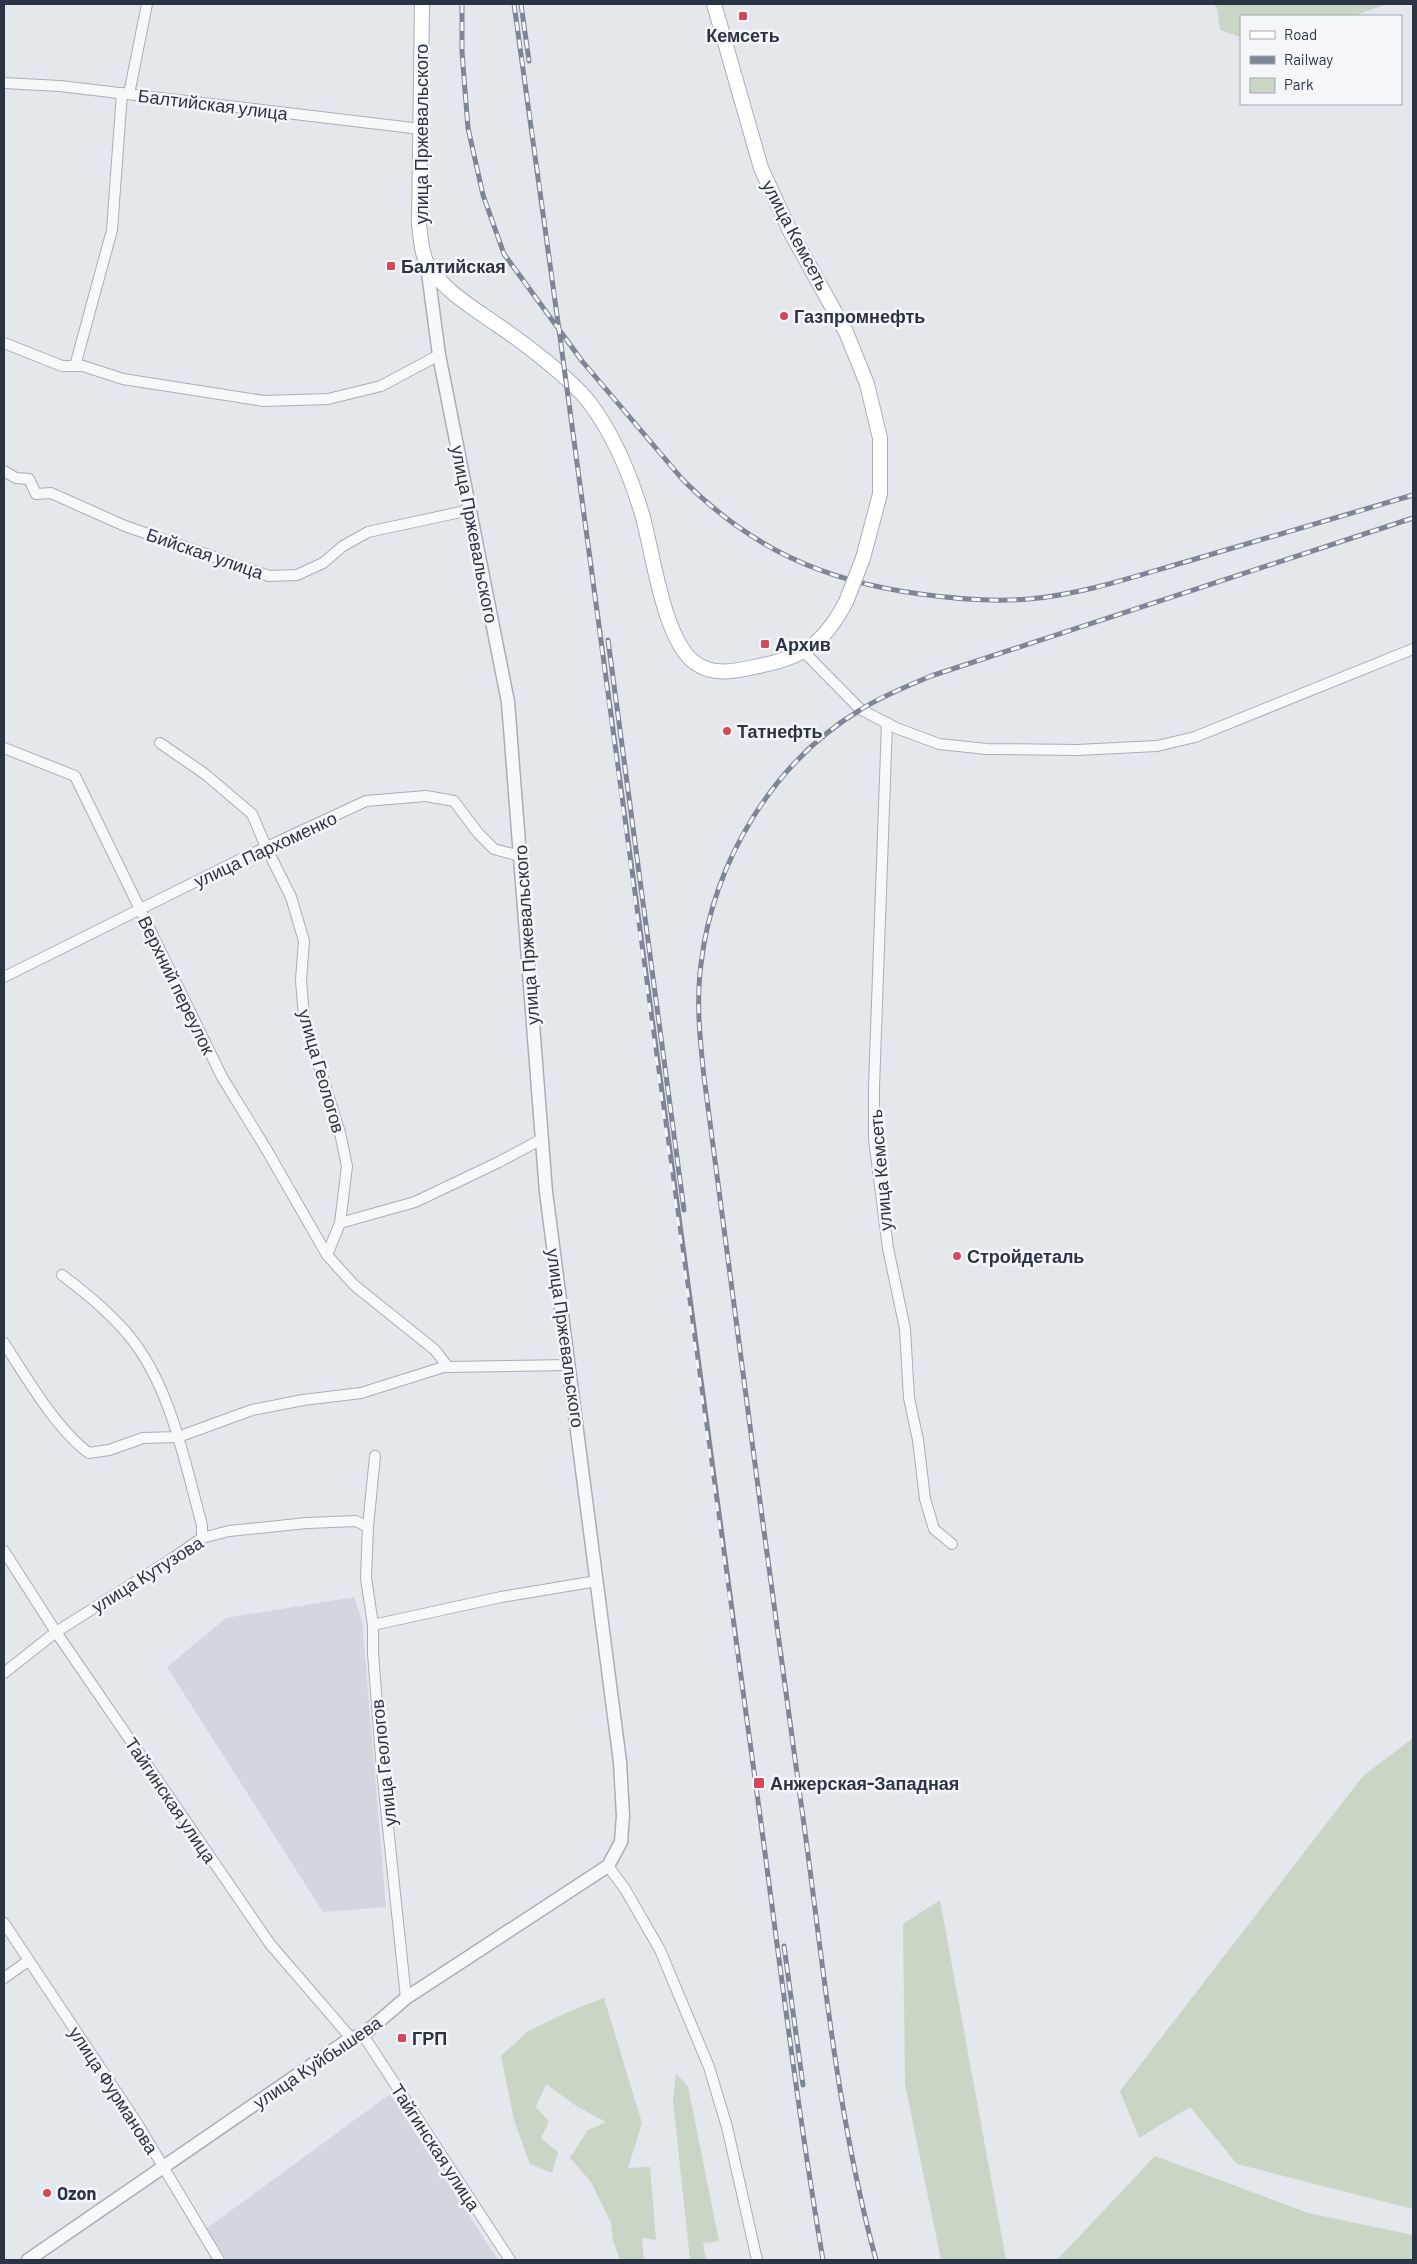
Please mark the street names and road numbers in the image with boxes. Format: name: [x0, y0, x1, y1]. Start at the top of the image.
street label: улица Пржевальского: [410, 44, 432, 224]
street label: Балтийская улица: [137, 84, 290, 124]
street label: улица Кемсеть: [758, 176, 834, 294]
street label: улица Пржевальского: [447, 443, 503, 625]
street label: Бийская улица: [144, 523, 267, 584]
street label: улица Пархоменко: [190, 806, 340, 892]
street label: улица Пржевальского: [509, 844, 543, 1026]
street label: Верхний переулок: [134, 912, 220, 1058]
street label: улица Геологов: [294, 1007, 350, 1135]
street label: улица Кемсеть: [864, 1108, 896, 1232]
street label: улица Пржевальского: [543, 1247, 589, 1429]
street label: улица Кутузова: [87, 1530, 208, 1617]
street label: улица Геологов: [365, 1698, 401, 1828]
street label: Тайгинская улица: [121, 1733, 222, 1868]
street label: улица Куйбышева: [249, 2010, 386, 2113]
street label: улица Фурманова: [65, 2022, 164, 2159]
street label: Тайгинская улица: [387, 2079, 486, 2215]

